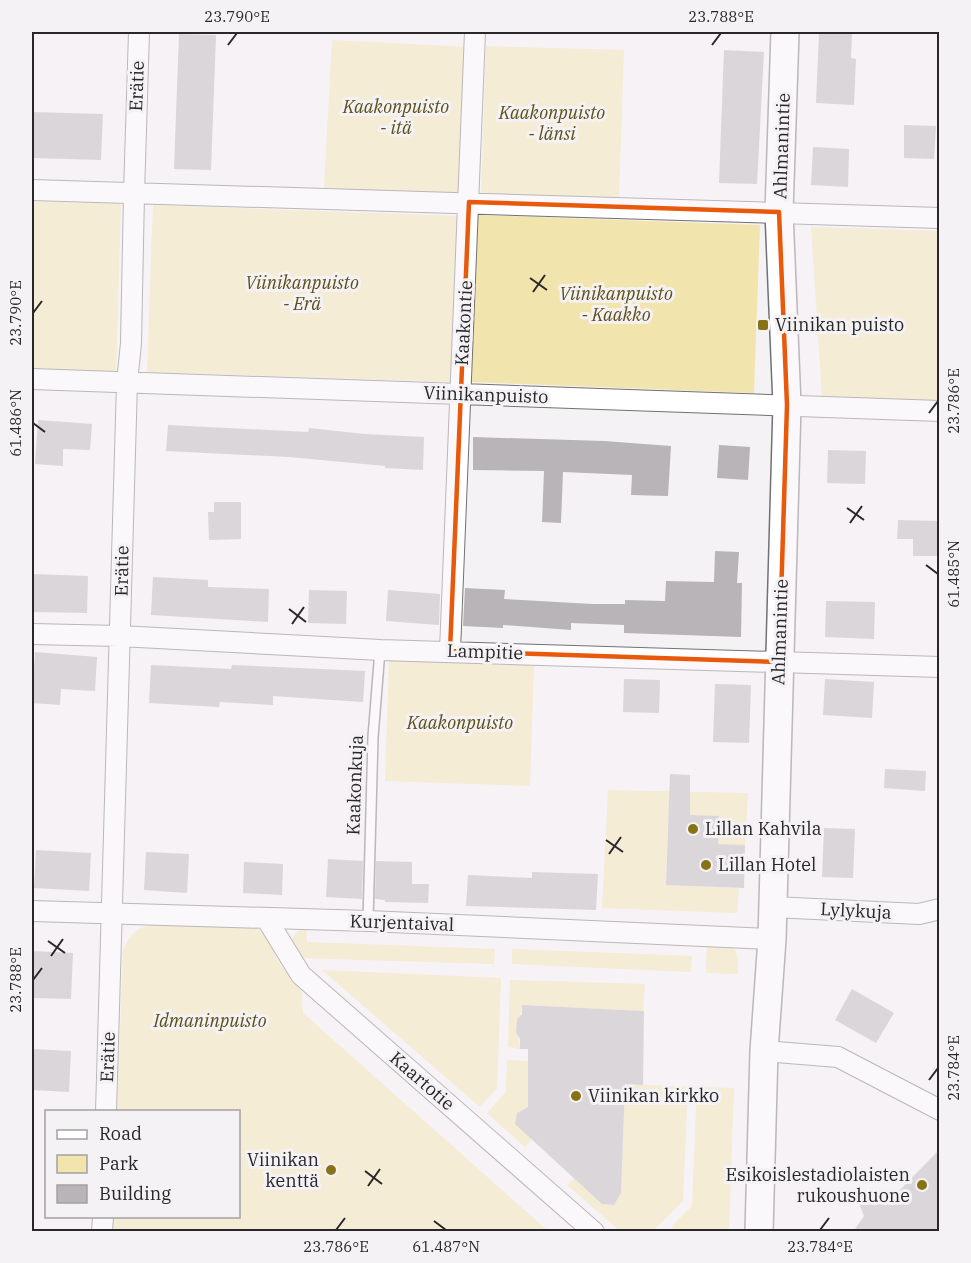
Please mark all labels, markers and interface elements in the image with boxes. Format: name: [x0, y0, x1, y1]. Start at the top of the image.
text: 23.790°E: [204, 7, 270, 26]
text: 23.788°E: [688, 7, 754, 26]
street label: Erätie: [124, 60, 149, 112]
street label: Ahlmanintie: [768, 93, 795, 199]
park label: Kaakonpuisto - itä: [342, 95, 449, 139]
park label: Kaakonpuisto - länsi: [498, 101, 605, 145]
park label: Viinikanpuisto - Erä: [245, 271, 359, 315]
text: 23.790°E: [6, 280, 25, 346]
street label: Kaakontie: [450, 280, 477, 366]
park label: Viinikanpuisto - Kaakko: [559, 282, 673, 326]
place label: Viinikan puisto: [775, 313, 904, 336]
marker: Viinikan puisto: [756, 318, 770, 332]
text: 23.786°E: [944, 368, 963, 434]
street label: Viinikanpuisto: [423, 381, 549, 408]
text: 61.486°N: [6, 389, 25, 457]
text: 61.485°N: [944, 540, 963, 608]
street label: Erätie: [110, 545, 133, 597]
street label: Ahlmanintie: [766, 579, 793, 685]
street label: Lampitie: [447, 639, 523, 664]
park label: Kaakonpuisto: [406, 711, 513, 734]
street label: Kaakonkuja: [341, 734, 368, 836]
place label: Lillan Kahvila: [705, 817, 822, 840]
marker: Lillan Kahvila: [686, 822, 700, 836]
place label: Lillan Hotel: [718, 853, 816, 876]
marker: Lillan Hotel: [699, 858, 713, 872]
street label: Lylykuja: [820, 897, 893, 924]
street label: Kurjentaival: [349, 909, 455, 936]
text: 23.788°E: [6, 947, 25, 1013]
park label: Idmaninpuisto: [152, 1009, 267, 1032]
street label: Erätie: [95, 1031, 120, 1083]
text: 23.784°E: [944, 1035, 963, 1101]
street label: Kaartotie: [385, 1046, 459, 1115]
place label: Viinikan kirkko: [588, 1084, 719, 1107]
marker: Viinikan kirkko: [569, 1089, 583, 1103]
legend: [45, 1110, 240, 1218]
text: Road: [99, 1122, 142, 1145]
place label: Viinikan kenttä: [247, 1148, 319, 1192]
text: Park: [99, 1152, 139, 1175]
marker: Viinikan kenttä: [324, 1163, 338, 1177]
place label: Esikoislestadiolaisten rukoushuone: [725, 1163, 910, 1207]
marker: Esikoislestadiolaisten rukoushuone: [915, 1178, 929, 1192]
text: Building: [99, 1182, 171, 1205]
text: 23.786°E: [303, 1237, 369, 1256]
text: 61.487°N: [412, 1237, 480, 1256]
text: 23.784°E: [787, 1237, 853, 1256]

